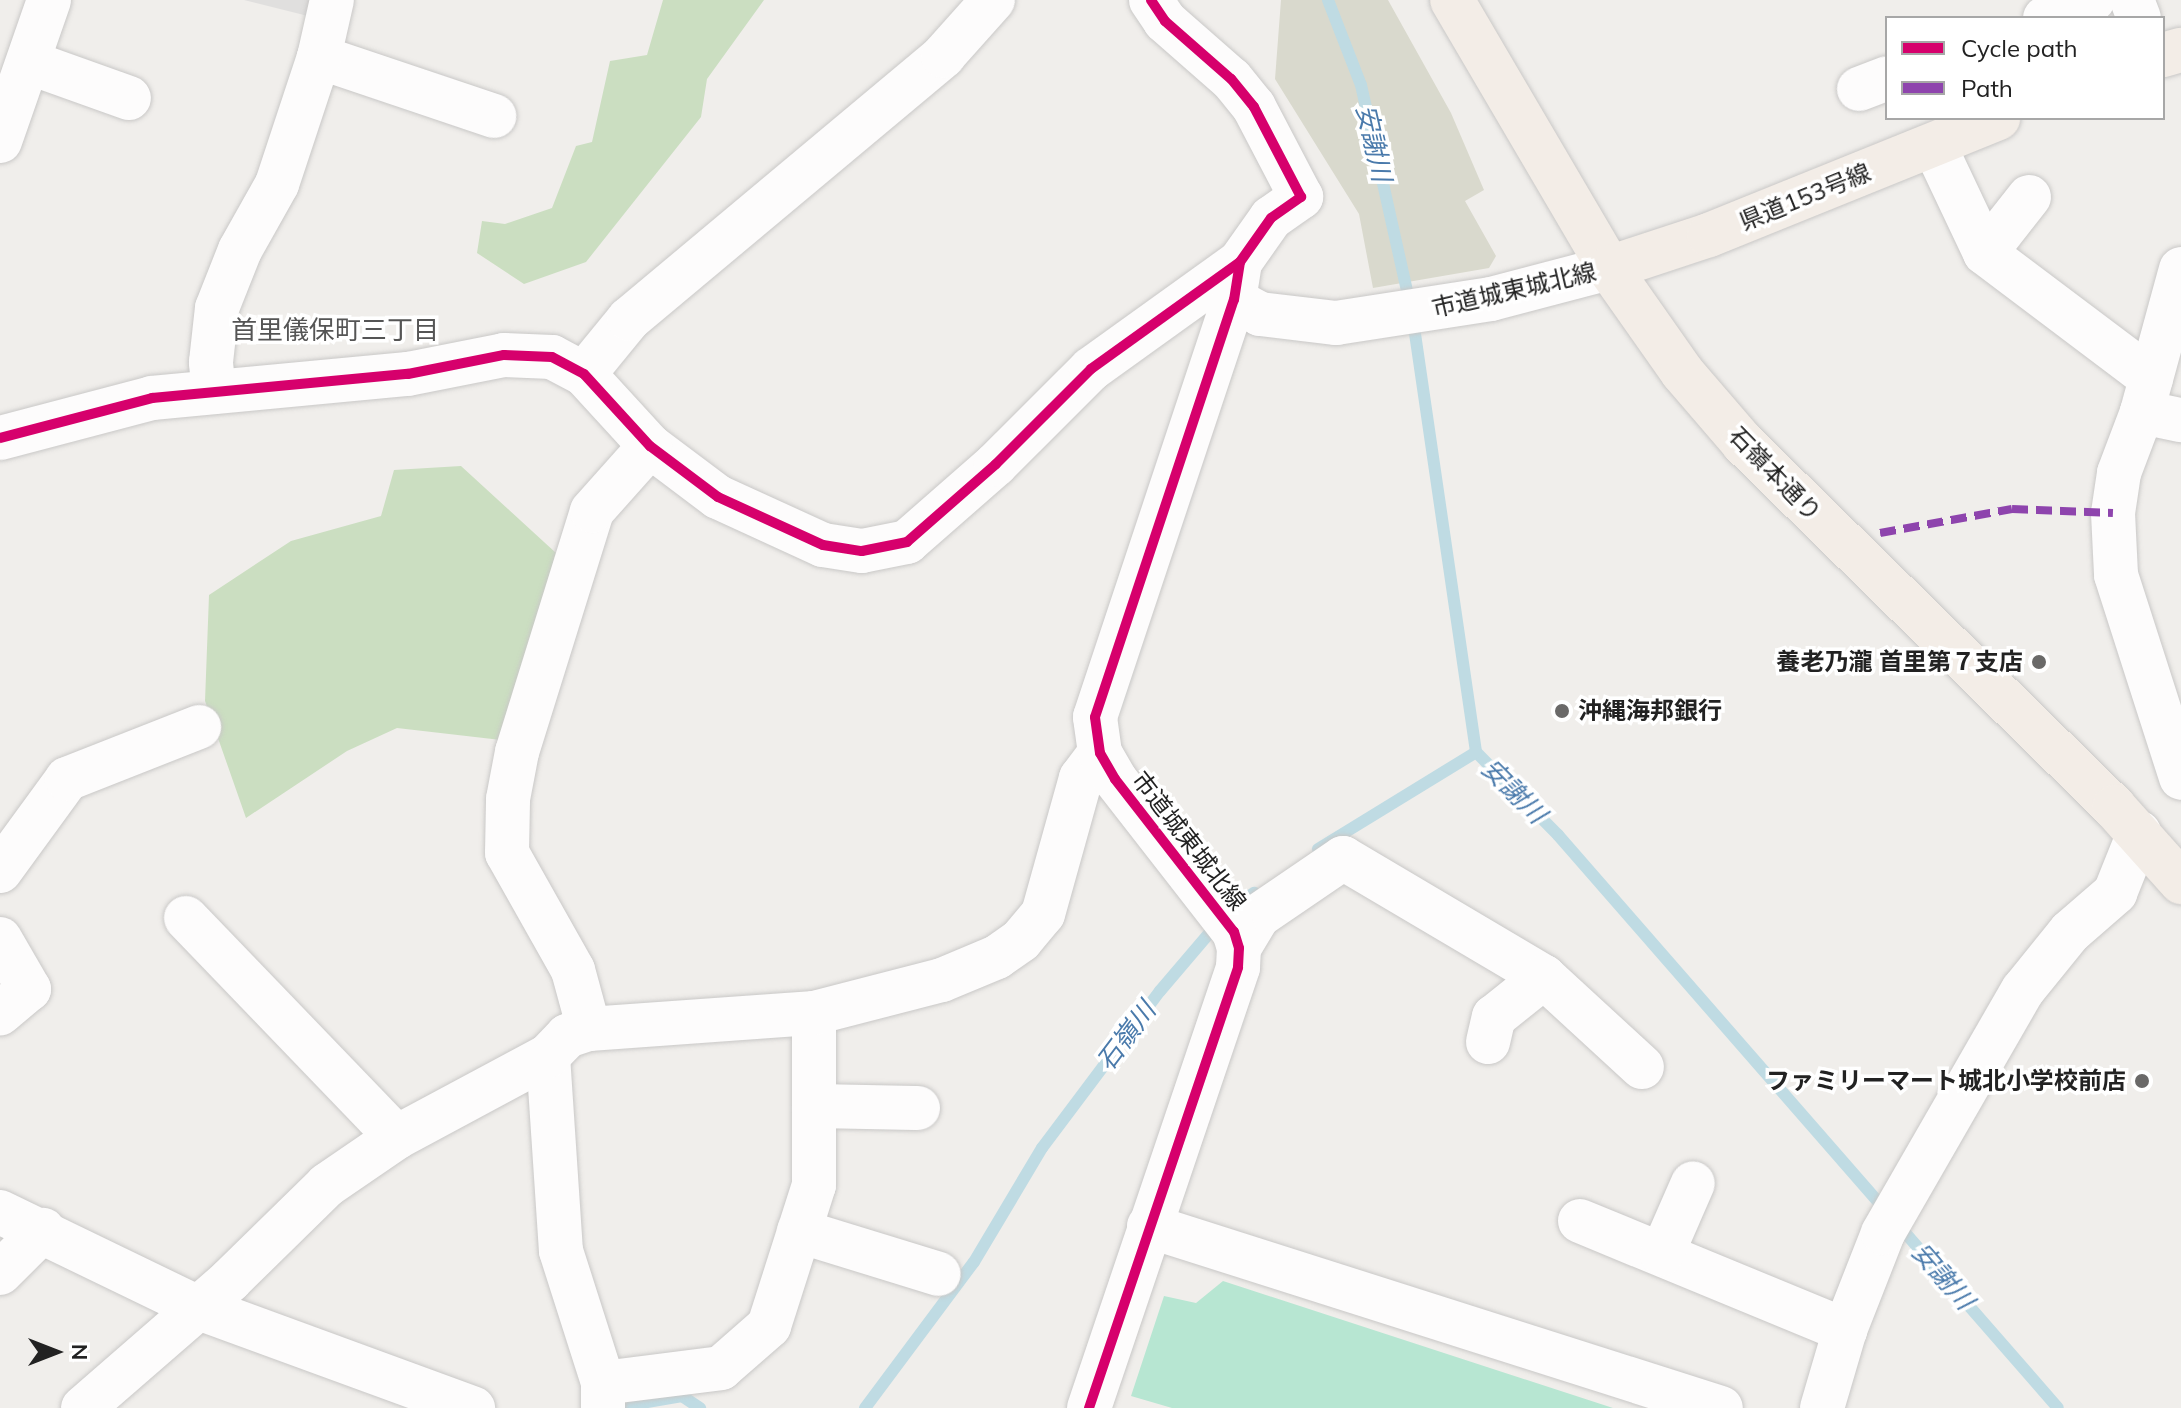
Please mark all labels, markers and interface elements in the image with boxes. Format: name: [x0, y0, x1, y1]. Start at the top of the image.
legend: [1885, 16, 2165, 120]
text: Cycle path: [1961, 33, 2078, 63]
text: Path: [1961, 73, 2013, 103]
water label: 安謝川: [1350, 101, 1398, 185]
street label: 県道153号線: [1735, 158, 1875, 236]
street label: 市道城東城北線: [1429, 257, 1599, 323]
district label: 首里儀保町三丁目: [231, 314, 439, 346]
street label: 石嶺本通り: [1723, 421, 1827, 527]
place label: 養老乃瀧 首里第７支店: [1776, 648, 2023, 676]
marker: 養老乃瀧 首里第７支店: [2030, 653, 2048, 671]
place label: 沖縄海邦銀行: [1578, 697, 1722, 725]
marker: 沖縄海邦銀行: [1553, 702, 1571, 720]
water label: 安謝川: [1475, 752, 1553, 830]
street label: 市道城東城北線: [1126, 766, 1252, 916]
water label: 石嶺川: [1090, 995, 1162, 1077]
place label: ファミリーマート城北小学校前店: [1766, 1067, 2126, 1095]
marker: ファミリーマート城北小学校前店: [2133, 1072, 2151, 1090]
water label: 安謝川: [1906, 1236, 1980, 1316]
north arrow: [16, 1312, 96, 1392]
text: N: [66, 1344, 94, 1360]

